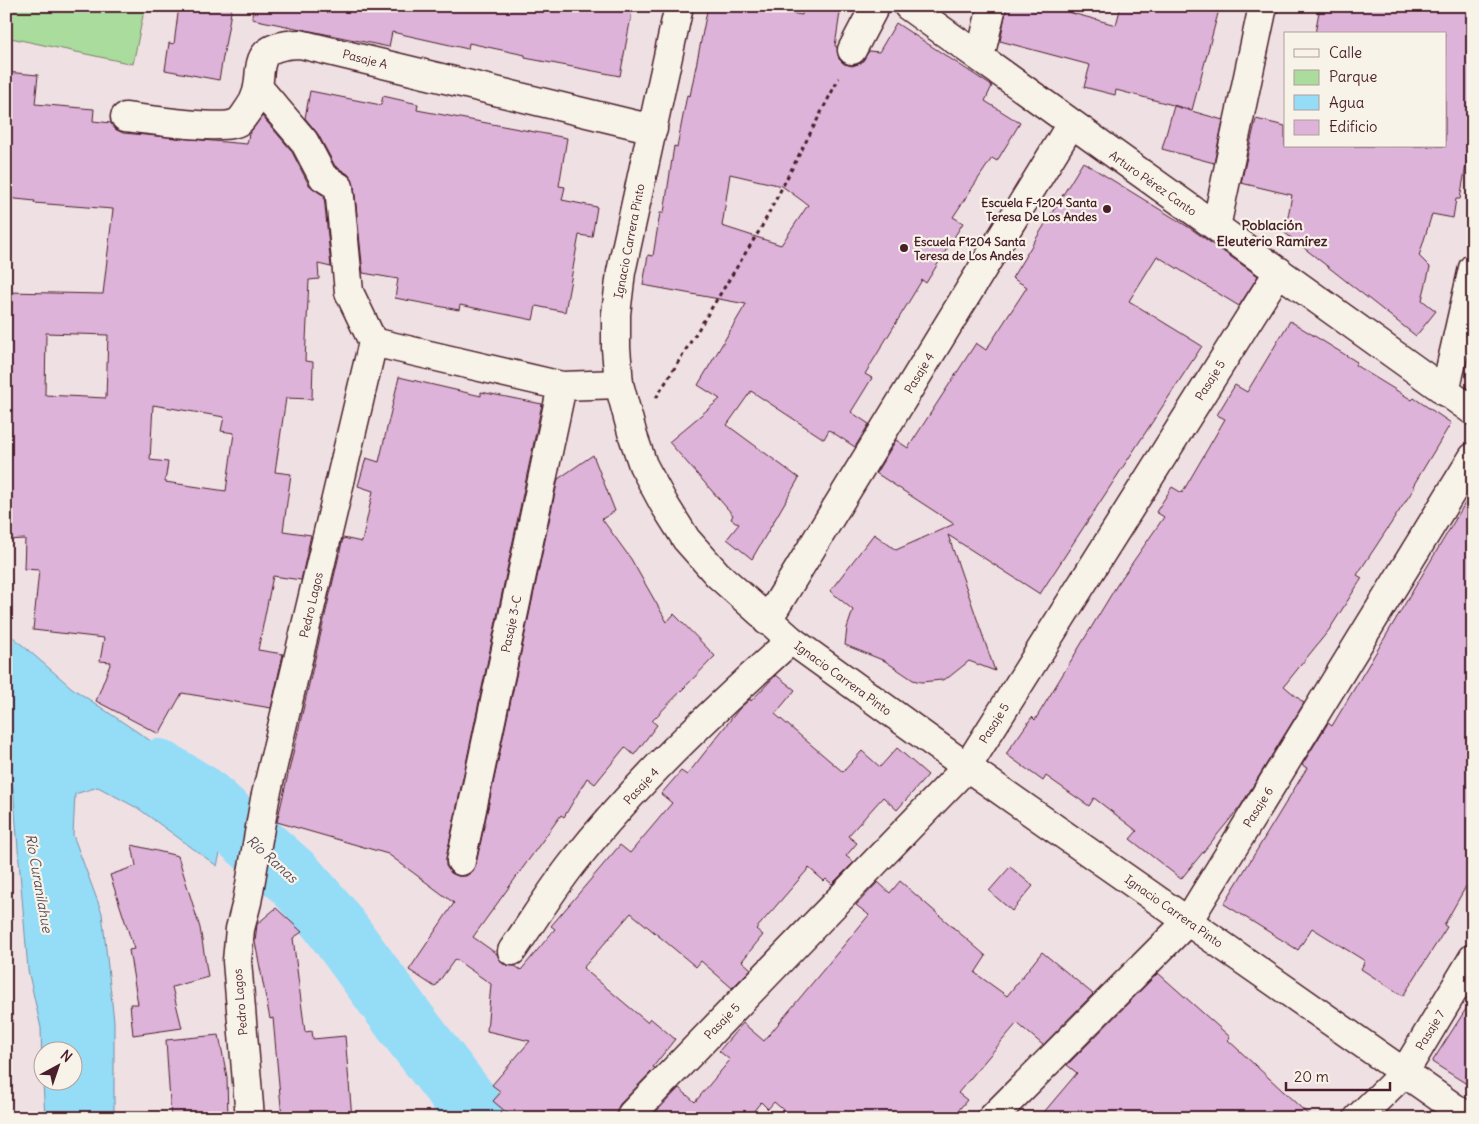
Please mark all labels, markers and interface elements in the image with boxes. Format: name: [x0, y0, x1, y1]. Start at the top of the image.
legend: [1284, 32, 1446, 148]
text: Calle: [1329, 43, 1362, 62]
street label: Pasaje A: [341, 46, 389, 72]
text: Parque: [1329, 67, 1377, 86]
text: Agua: [1329, 93, 1365, 112]
text: Edificio: [1329, 117, 1377, 136]
street label: Arturo Pérez Canto: [1106, 147, 1200, 219]
street label: Ignacio Carrera Pinto: [611, 182, 648, 300]
place label: Escuela F-1204 Santa Teresa De Los Andes: [981, 195, 1098, 224]
marker: Escuela F-1204 Santa Teresa De Los Andes: [1101, 203, 1113, 215]
district label: Población Eleuterio Ramírez: [1216, 216, 1328, 250]
place label: Escuela F1204 Santa Teresa de Los Andes: [914, 234, 1026, 263]
marker: Escuela F1204 Santa Teresa de Los Andes: [898, 242, 910, 254]
street label: Pasaje 4: [901, 350, 937, 396]
street label: Pasaje 5: [1192, 357, 1228, 403]
street label: Pedro Lagos: [296, 571, 326, 639]
street label: Pasaje 3-C: [498, 594, 524, 654]
street label: Ignacio Carrera Pinto: [792, 638, 895, 718]
street label: Pasaje 5: [976, 700, 1012, 746]
street label: Pasaje 4: [620, 764, 662, 808]
street label: Pasaje 6: [1240, 784, 1276, 830]
water label: Río Ranas: [243, 831, 302, 888]
water label: Río Curanilahue: [21, 832, 57, 935]
street label: Ignacio Carrera Pinto: [1122, 871, 1226, 951]
street label: Pedro Lagos: [230, 968, 250, 1036]
street label: Pasaje 5: [701, 1000, 743, 1042]
street label: Pasaje 7: [1412, 1007, 1448, 1053]
north arrow: [32, 1042, 82, 1092]
text: N: [57, 1046, 76, 1066]
scale bar: [1286, 1059, 1390, 1091]
text: 20 m: [1294, 1067, 1329, 1086]

